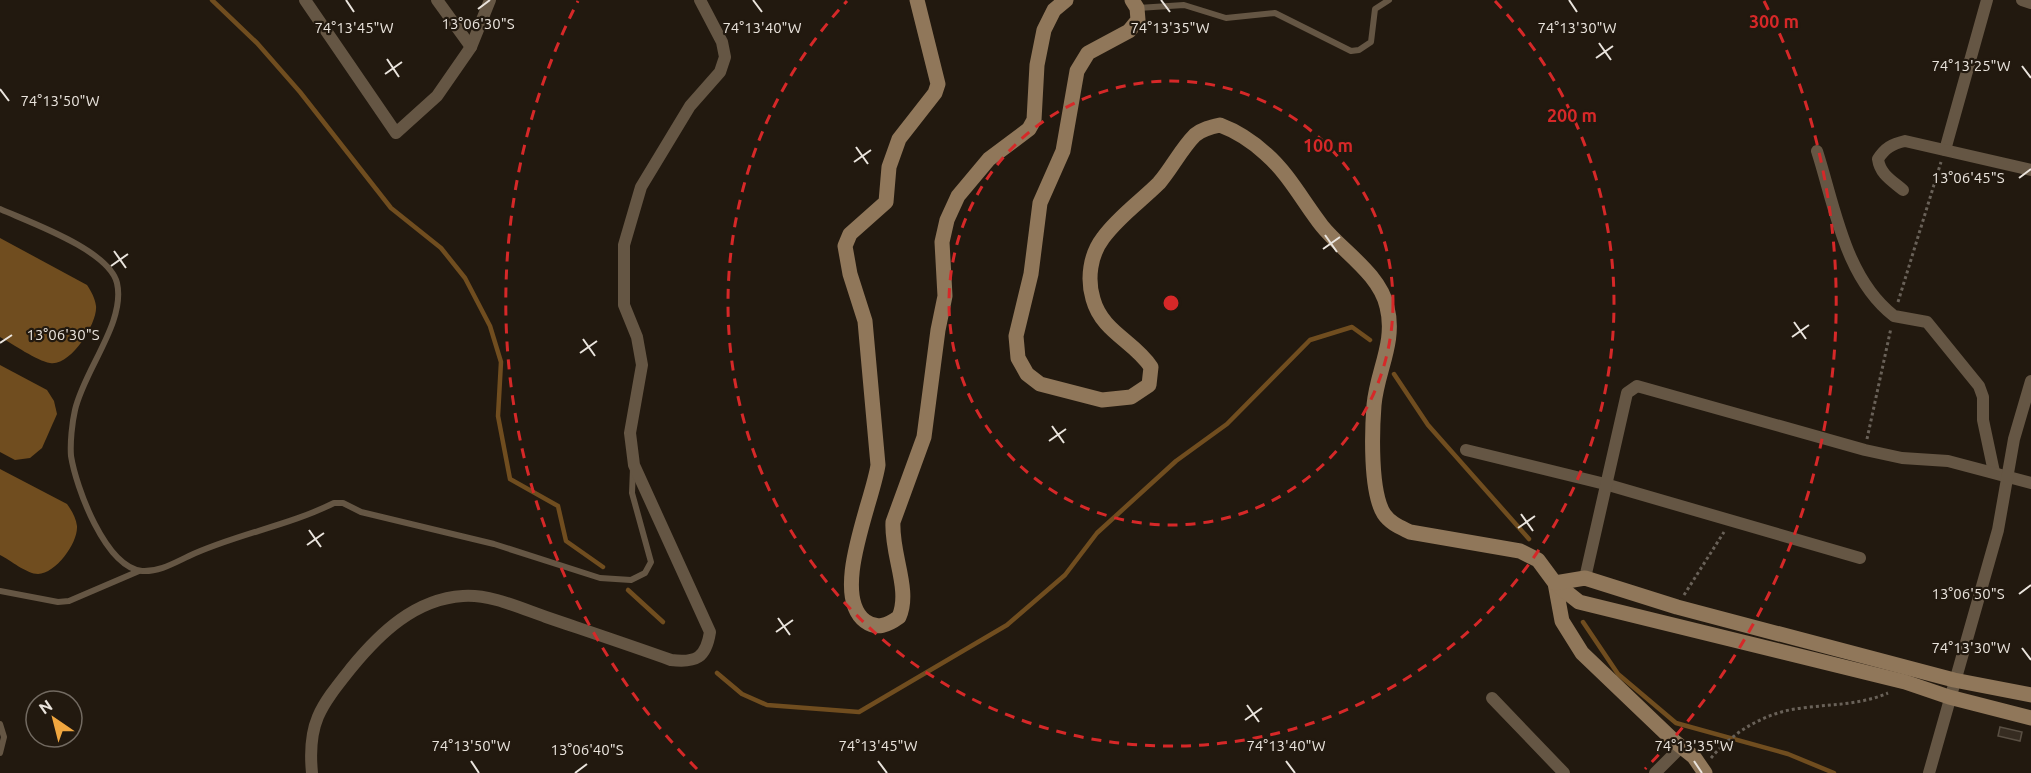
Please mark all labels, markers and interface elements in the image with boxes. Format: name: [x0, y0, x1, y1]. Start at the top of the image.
text: 300 m: [1749, 11, 1799, 31]
text: 13°06'30"S: [441, 15, 515, 32]
text: 74°13'45"W: [314, 19, 394, 36]
text: 74°13'40"W: [722, 19, 802, 36]
text: 74°13'35"W: [1130, 19, 1210, 36]
text: 74°13'30"W: [1537, 19, 1617, 36]
text: 74°13'25"W: [1931, 57, 2011, 74]
text: 74°13'50"W: [20, 92, 100, 109]
text: 200 m: [1547, 105, 1597, 125]
text: 100 m: [1303, 135, 1353, 155]
text: 13°06'45"S: [1931, 169, 2005, 186]
centre of rings: [1161, 293, 1181, 313]
text: 13°06'30"S: [26, 326, 100, 343]
text: 13°06'50"S: [1931, 585, 2005, 602]
text: 74°13'30"W: [1931, 639, 2011, 656]
north arrow: [24, 689, 84, 749]
text: N: [35, 696, 55, 718]
text: 74°13'50"W: [431, 737, 511, 754]
text: 74°13'45"W: [838, 737, 918, 754]
text: 74°13'40"W: [1246, 737, 1326, 754]
text: 74°13'35"W: [1654, 737, 1734, 754]
text: 13°06'40"S: [550, 741, 624, 758]

